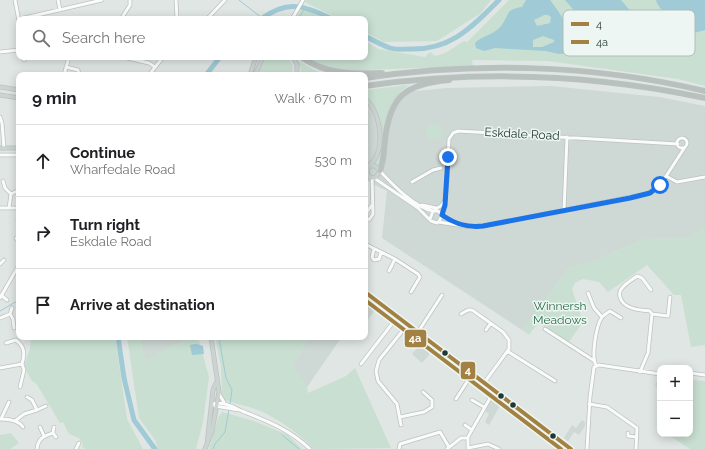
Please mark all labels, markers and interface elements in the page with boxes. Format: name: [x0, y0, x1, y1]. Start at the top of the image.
legend: [563, 10, 695, 56]
search box: [16, 16, 368, 60]
text: 4: [596, 18, 602, 31]
icon: search: [30, 27, 52, 49]
text: Search here: [62, 29, 145, 47]
text: 4a: [596, 36, 608, 49]
text: 9 min: [32, 88, 77, 108]
text: Walk · 670 m: [275, 91, 352, 106]
street label: Eskdale Road: [484, 125, 560, 143]
text: Continue: [70, 144, 135, 162]
route end: [439, 148, 457, 166]
icon: ahead: [32, 150, 54, 172]
text: 530 m: [315, 153, 352, 168]
text: Wharfedale Road: [70, 162, 175, 177]
route start: [651, 176, 669, 194]
text: Turn right: [70, 216, 140, 234]
icon: right: [32, 222, 54, 244]
text: 140 m: [316, 225, 352, 240]
text: Eskdale Road: [70, 234, 152, 249]
icon: arrive: [32, 294, 54, 316]
text: Arrive at destination: [70, 296, 215, 314]
park label: Winnersh Meadows: [533, 299, 587, 327]
line badge: 4a: [404, 329, 427, 348]
text: 4a: [409, 332, 421, 345]
unlabelled marker: [440, 348, 450, 358]
line badge: 4: [460, 361, 476, 380]
text: 4: [465, 364, 471, 377]
map controls: [657, 365, 693, 437]
button: +: [657, 365, 693, 401]
unlabelled marker: [496, 391, 506, 401]
unlabelled marker: [508, 400, 518, 410]
button: −: [657, 401, 693, 437]
unlabelled marker: [548, 431, 558, 441]

